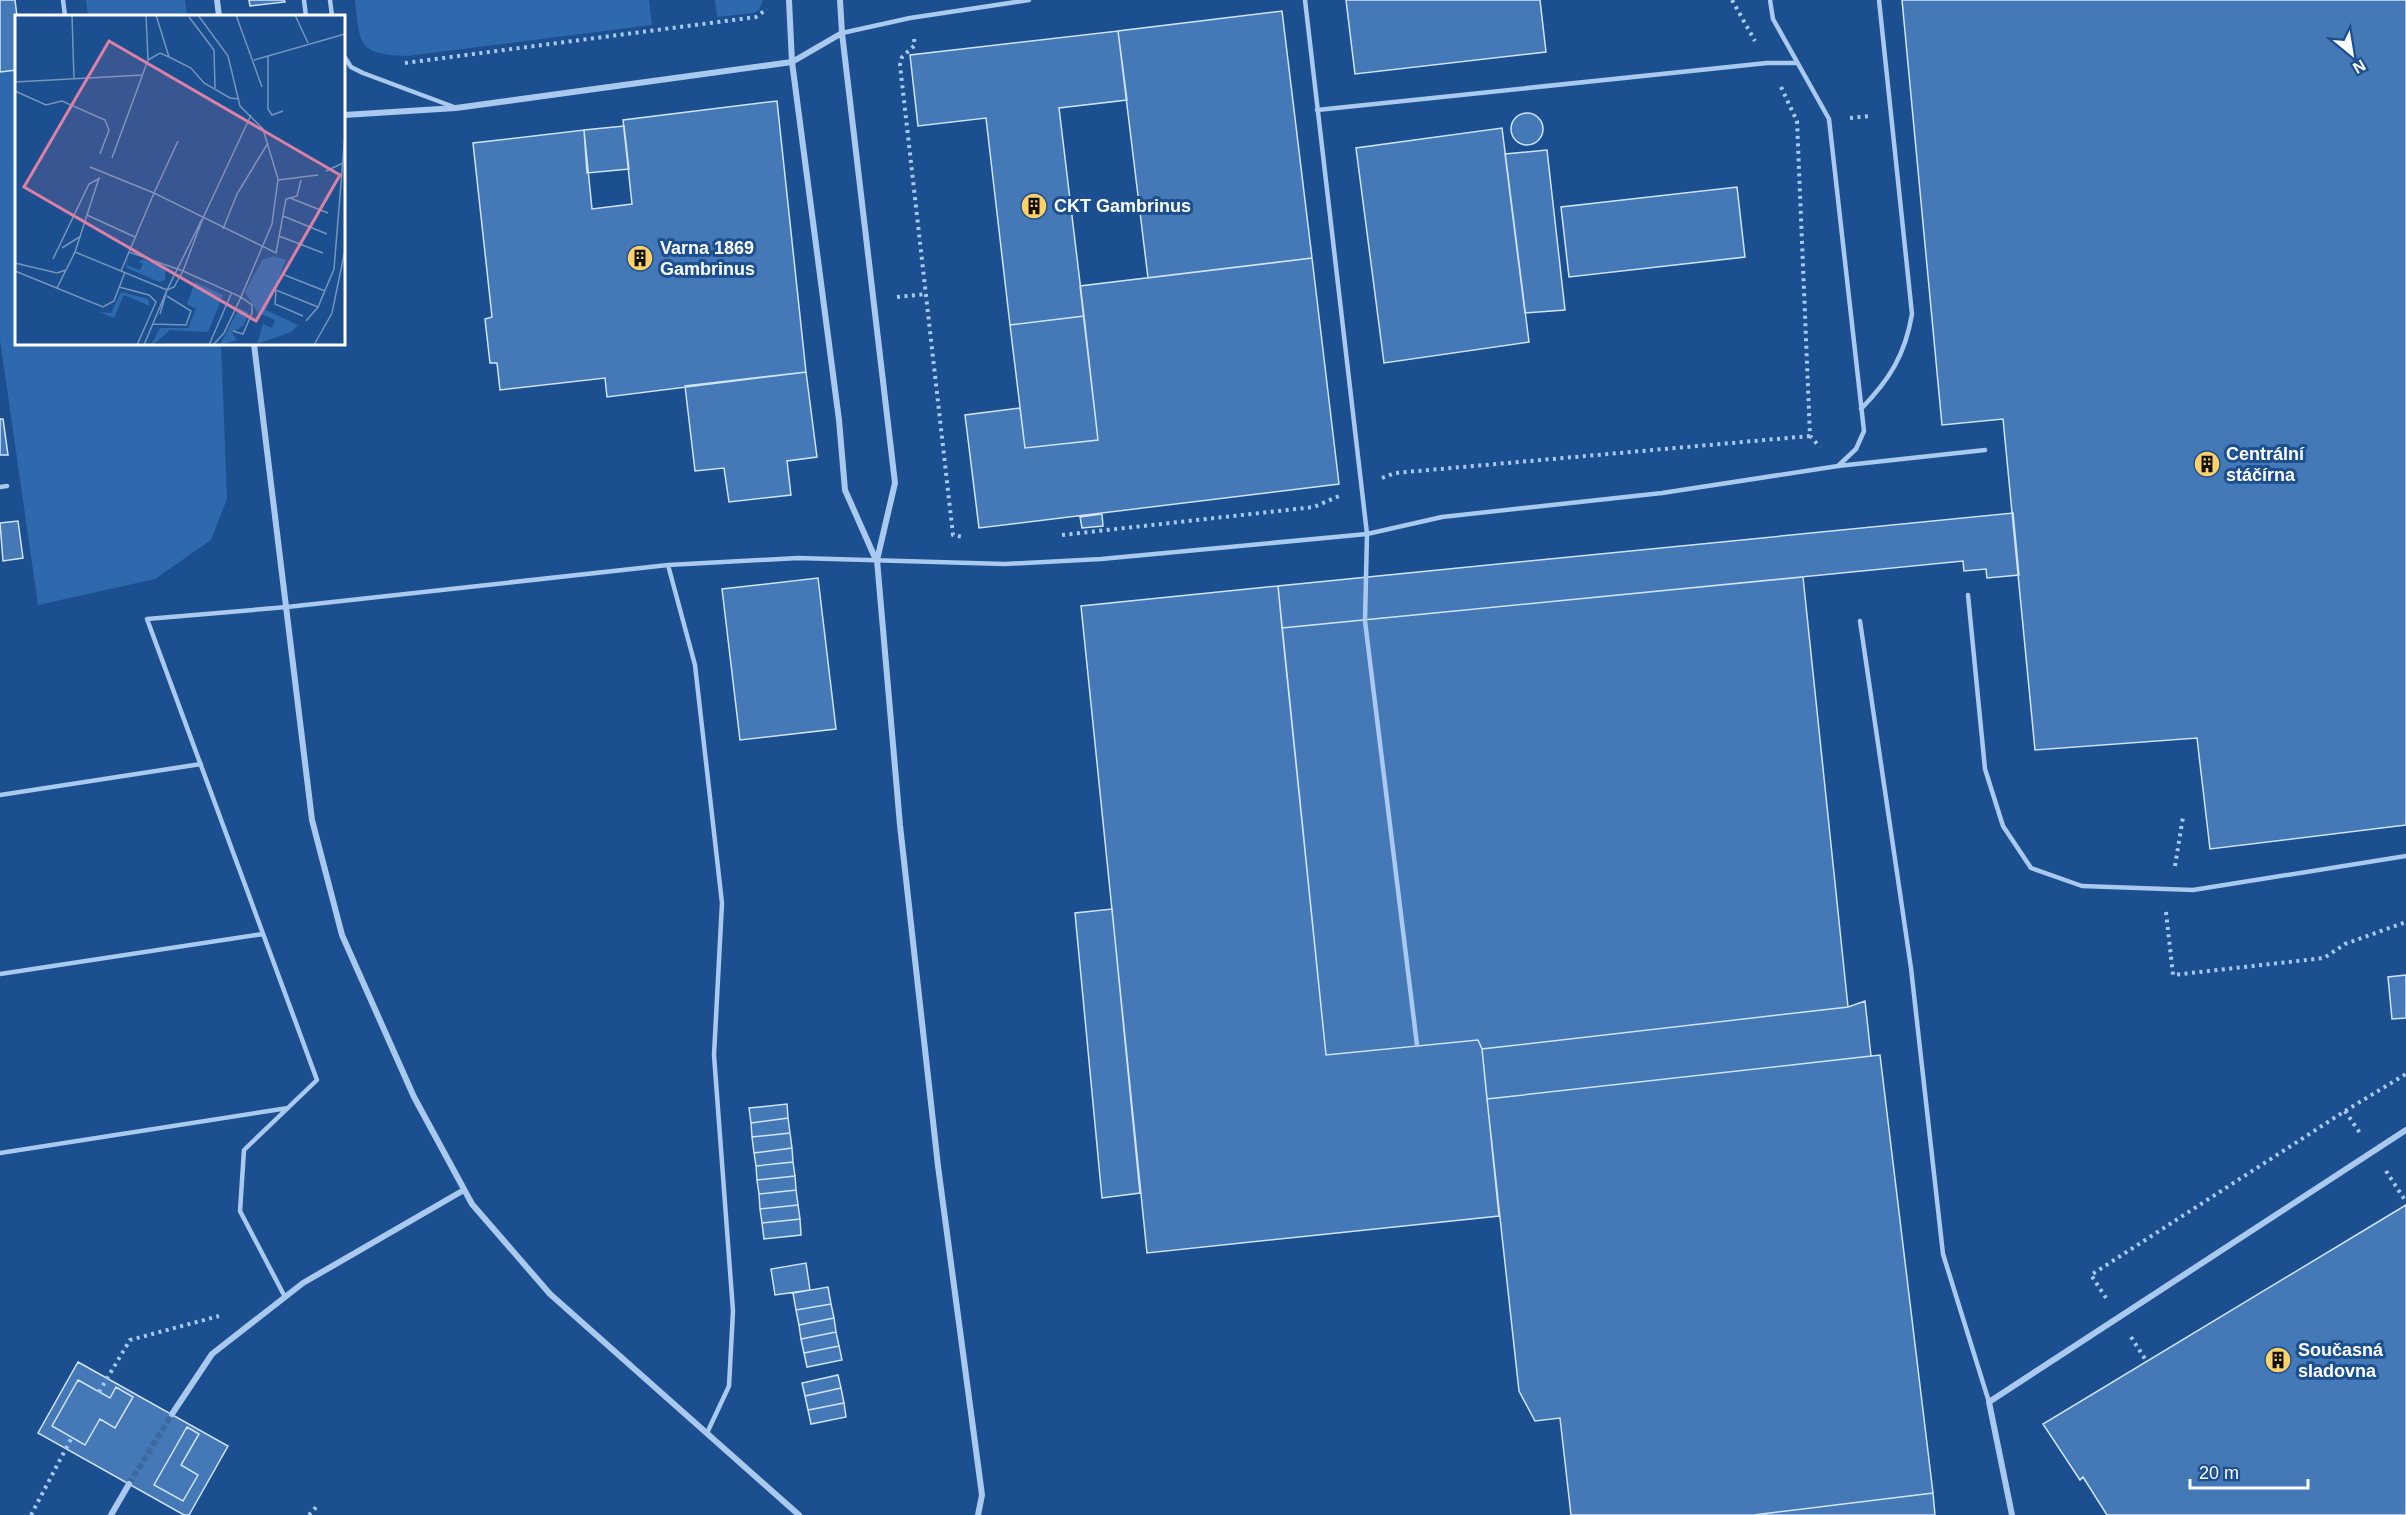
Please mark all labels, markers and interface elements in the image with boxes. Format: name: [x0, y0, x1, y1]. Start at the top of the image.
inset map: [15, 15, 345, 345]
north arrow: [2322, 24, 2382, 84]
text: N: [2350, 56, 2369, 77]
building icon: CKT Gambrinus: [1019, 191, 1049, 221]
place label: CKT Gambrinus: [1054, 196, 1191, 216]
place label: Varna 1869 Gambrinus: [660, 238, 755, 279]
building icon: Varna 1869 Gambrinus: [625, 243, 655, 273]
place label: Centrální stáčírna: [2226, 444, 2305, 485]
building icon: Centrální stáčírna: [2192, 449, 2222, 479]
place label: Současná sladovna: [2298, 1340, 2384, 1381]
building icon: Současná sladovna: [2263, 1345, 2293, 1375]
scale bar: [2190, 1452, 2308, 1490]
text: 20 m: [2199, 1463, 2239, 1483]

